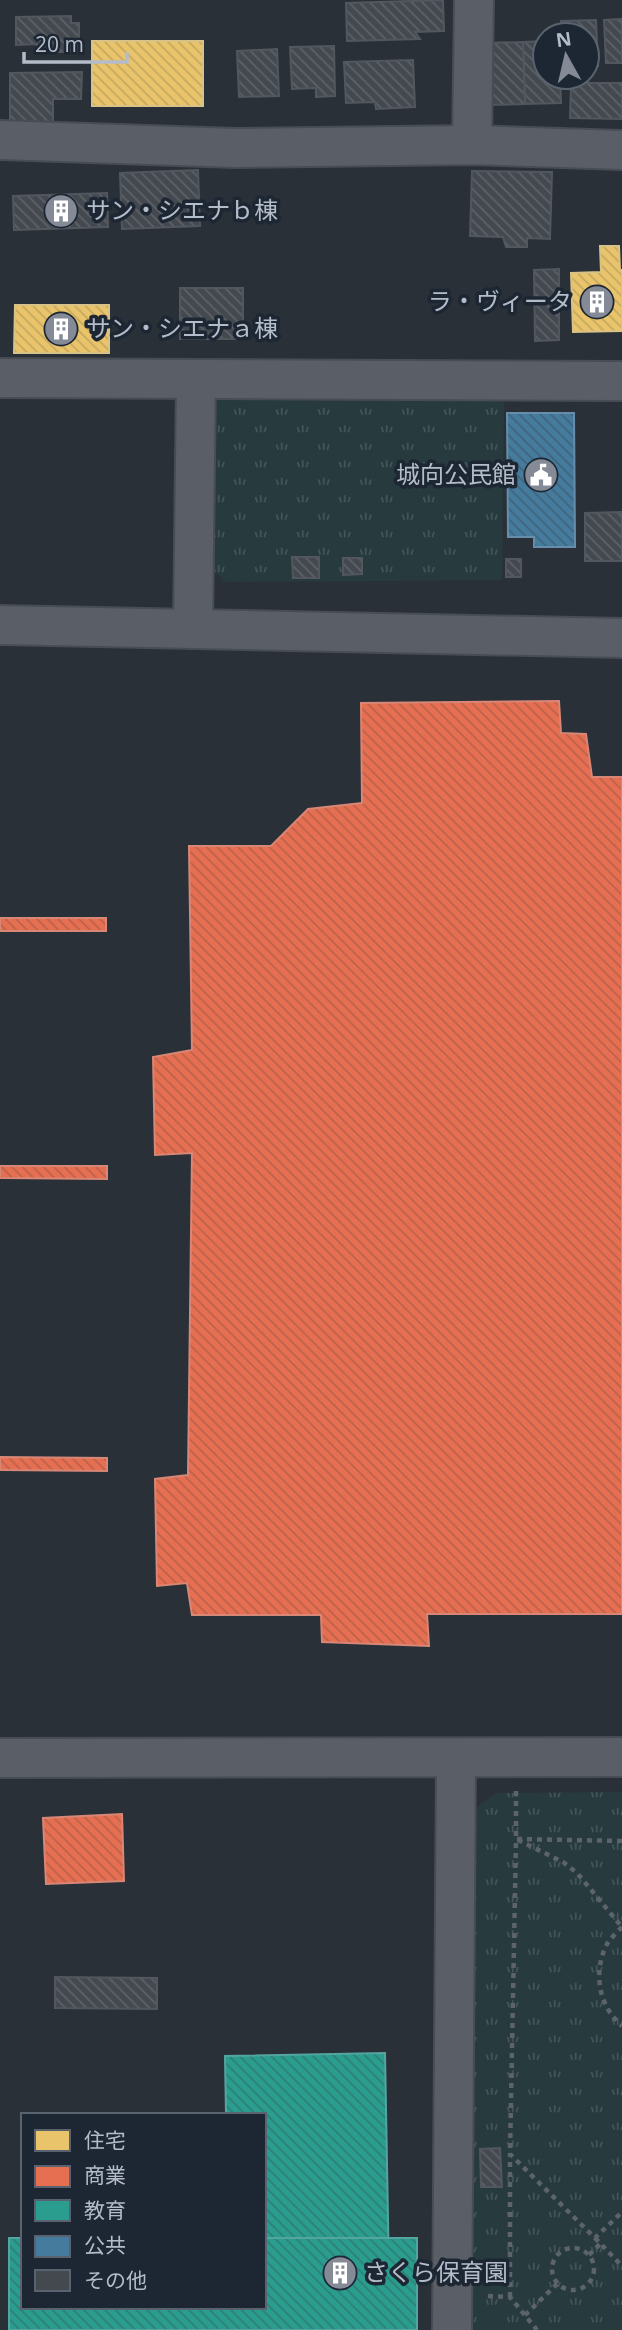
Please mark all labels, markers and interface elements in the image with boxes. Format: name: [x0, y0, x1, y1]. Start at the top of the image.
scale bar: [24, 21, 128, 65]
north arrow: [531, 21, 601, 91]
text: N: [554, 25, 573, 53]
text: 20 m: [35, 30, 84, 58]
building icon: サン・シエナｂ棟: [42, 192, 80, 230]
place label: サン・シエナｂ棟: [86, 193, 278, 226]
building icon: ラ・ヴィータ: [578, 283, 616, 321]
place label: ラ・ヴィータ: [428, 284, 572, 317]
building icon: サン・シエナａ棟: [42, 310, 80, 348]
place label: サン・シエナａ棟: [86, 311, 278, 344]
public building icon: 城向公民館: [522, 456, 560, 494]
place label: 城向公民館: [396, 457, 516, 490]
legend: [21, 2113, 266, 2309]
text: 住宅: [84, 2126, 126, 2154]
text: 商業: [84, 2161, 126, 2189]
text: 教育: [84, 2196, 126, 2224]
text: 公共: [84, 2231, 126, 2259]
building icon: さくら保育園: [321, 2254, 359, 2292]
place label: さくら保育園: [364, 2255, 508, 2288]
text: その他: [84, 2266, 147, 2294]

